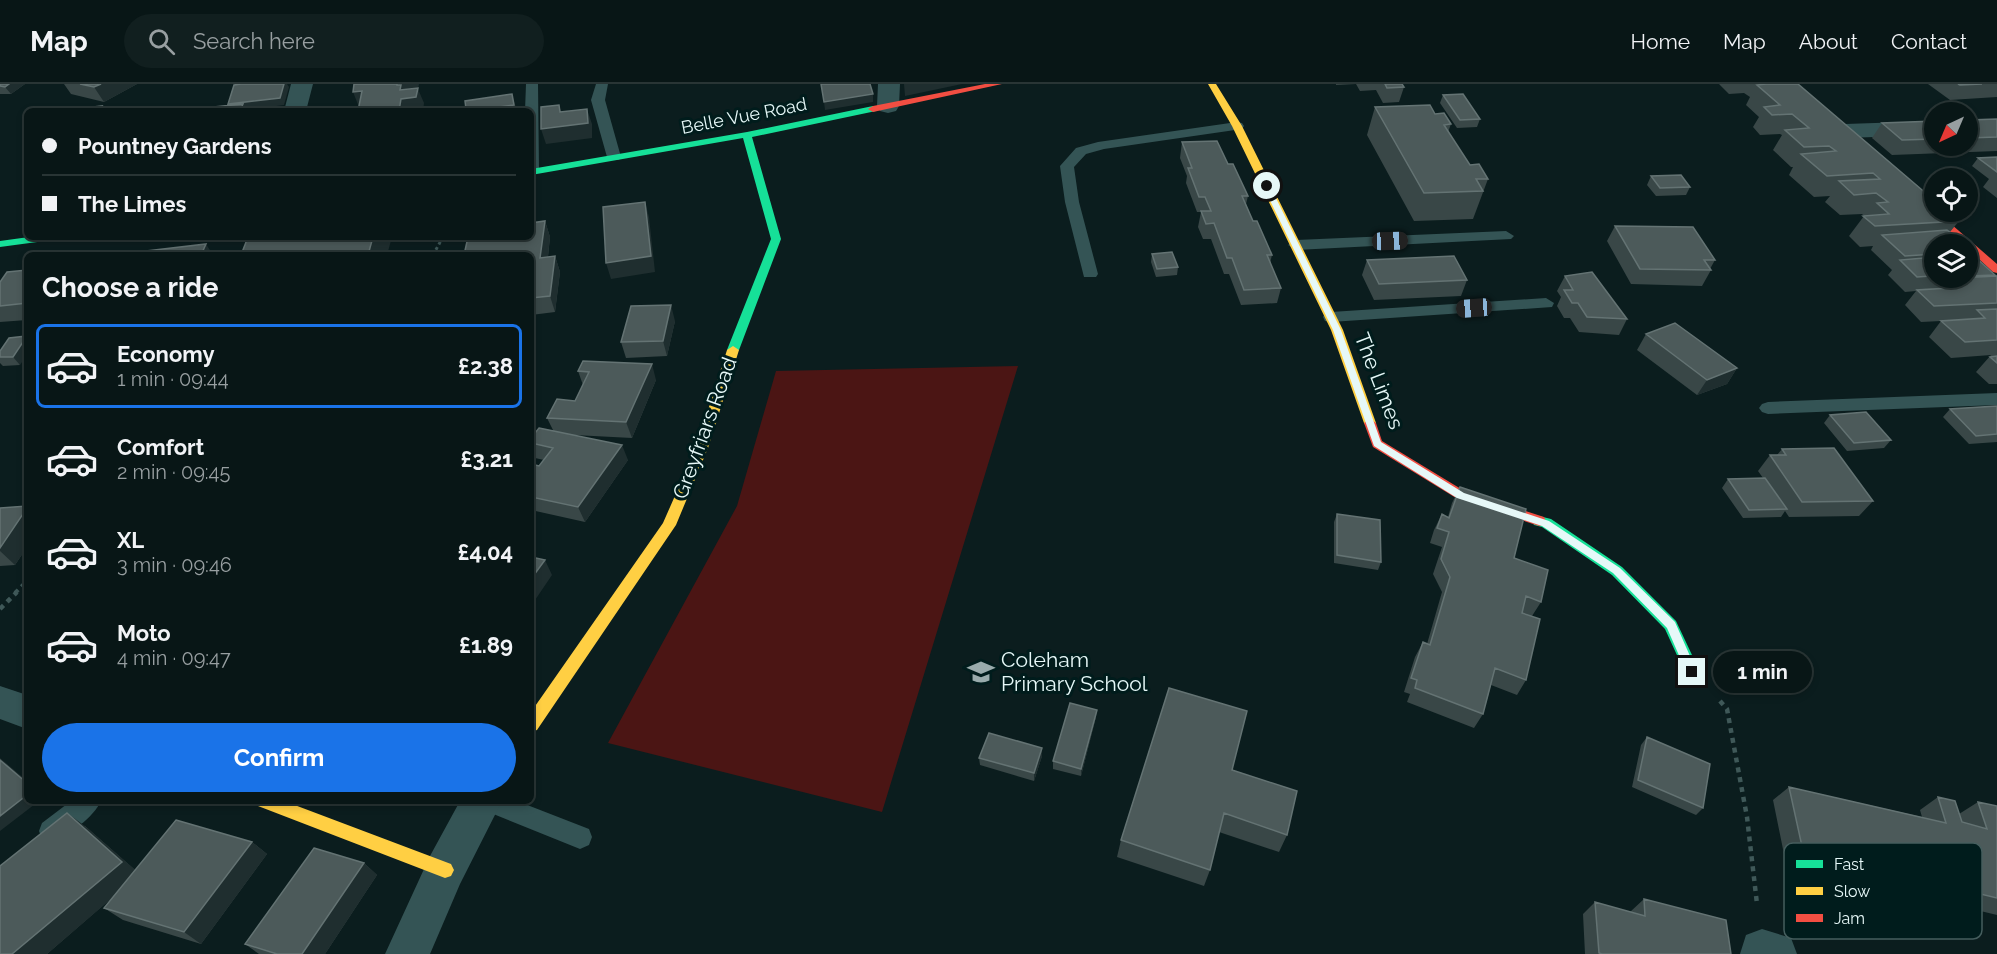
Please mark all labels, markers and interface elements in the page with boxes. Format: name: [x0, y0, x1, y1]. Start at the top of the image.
search box: [124, 14, 544, 68]
text: Map: [30, 25, 88, 58]
icon: search: [145, 25, 178, 58]
text: Search here: [193, 28, 315, 54]
text: Home: [1631, 29, 1690, 54]
text: Map: [1723, 29, 1766, 54]
text: About: [1799, 29, 1858, 54]
text: Contact: [1891, 29, 1967, 54]
street label: Belle Vue Road: [679, 93, 808, 138]
north arrow: [1924, 102, 1978, 156]
map controls: [1924, 102, 1978, 288]
text: Pountney Gardens: [78, 133, 272, 159]
button: locate: [1924, 168, 1978, 222]
route start: [1253, 172, 1280, 199]
text: The Limes: [78, 191, 186, 217]
car: [1372, 231, 1408, 251]
button: layers: [1924, 234, 1978, 288]
text: Choose a ride: [42, 272, 218, 303]
car: [1455, 298, 1493, 318]
street label: The Limes: [1350, 329, 1409, 433]
icon: car: [45, 339, 99, 393]
text: Economy: [117, 341, 215, 367]
text: £2.38: [458, 353, 513, 379]
street label: Greyfriars Road: [667, 354, 742, 502]
text: 1 min · 09:44: [117, 367, 229, 391]
icon: car: [45, 432, 99, 486]
text: Comfort: [117, 434, 204, 460]
text: £3.21: [461, 446, 513, 472]
text: 2 min · 09:45: [117, 460, 230, 484]
icon: car: [45, 525, 99, 579]
text: XL: [117, 527, 144, 553]
text: £4.04: [457, 539, 513, 565]
text: 3 min · 09:46: [117, 553, 232, 577]
icon: car: [45, 618, 99, 672]
text: Moto: [117, 620, 171, 646]
text: £1.89: [459, 632, 513, 658]
text: 4 min · 09:47: [117, 646, 231, 670]
place label: Coleham Primary School: [1001, 647, 1148, 696]
callout: 1 min: [1713, 651, 1812, 693]
school or university icon: Coleham Primary School: [966, 657, 996, 687]
route end: [1678, 658, 1705, 685]
text: 1 min: [1737, 660, 1788, 684]
button: Confirm: [42, 723, 516, 792]
legend: [1784, 843, 1982, 939]
text: Fast: [1834, 855, 1865, 874]
text: Slow: [1834, 882, 1870, 901]
text: Jam: [1834, 909, 1865, 928]

